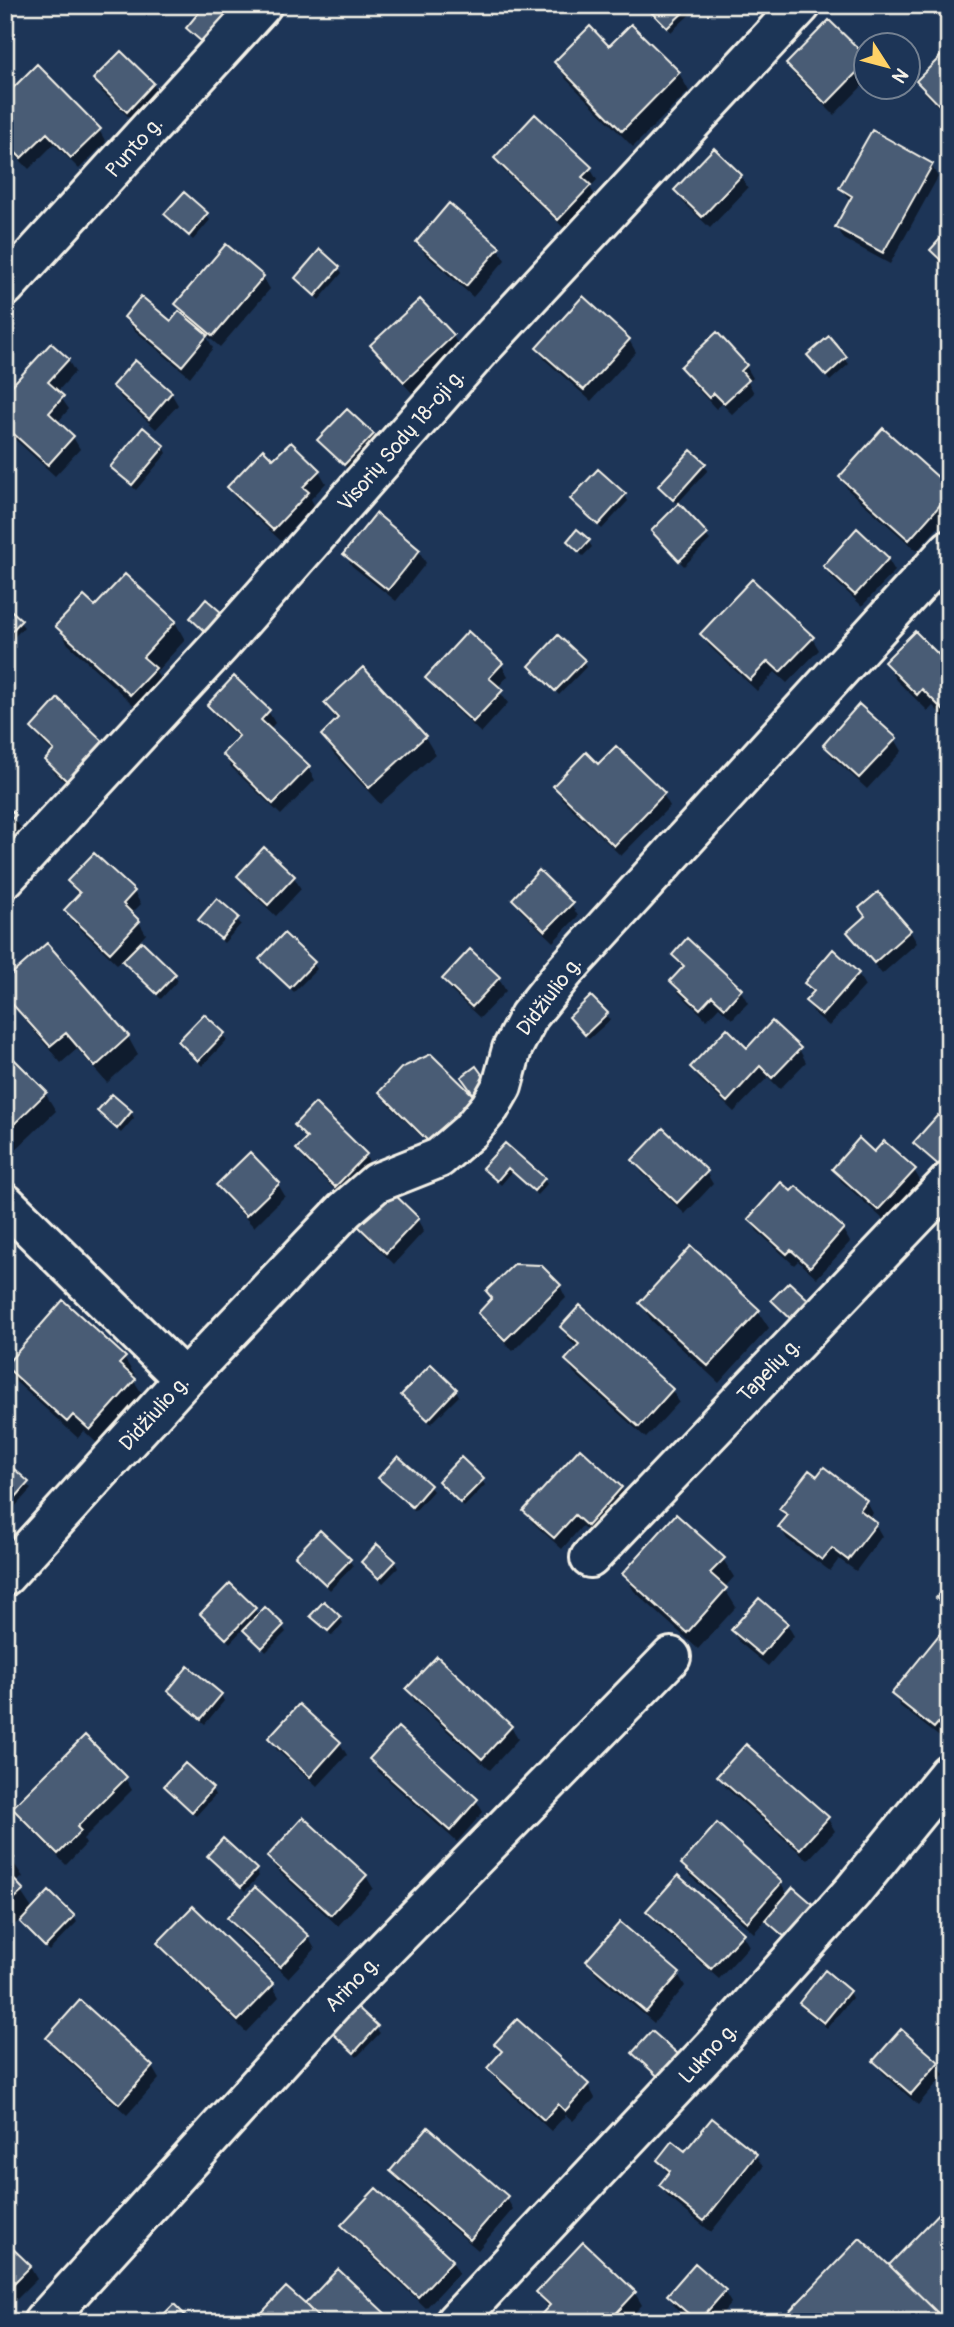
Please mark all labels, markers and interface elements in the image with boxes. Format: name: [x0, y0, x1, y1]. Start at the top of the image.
north arrow: [852, 32, 922, 102]
text: N: [886, 63, 913, 88]
street label: Punto g.: [100, 111, 169, 184]
street label: Visorių Sodų 18-oji g.: [332, 363, 471, 517]
street label: Didžiulio g.: [511, 951, 588, 1041]
street label: Tapelių g.: [732, 1332, 807, 1408]
street label: Didžiulio g.: [114, 1370, 195, 1457]
street label: Arino g.: [319, 1951, 386, 2018]
street label: Lukno g.: [673, 2017, 744, 2090]

